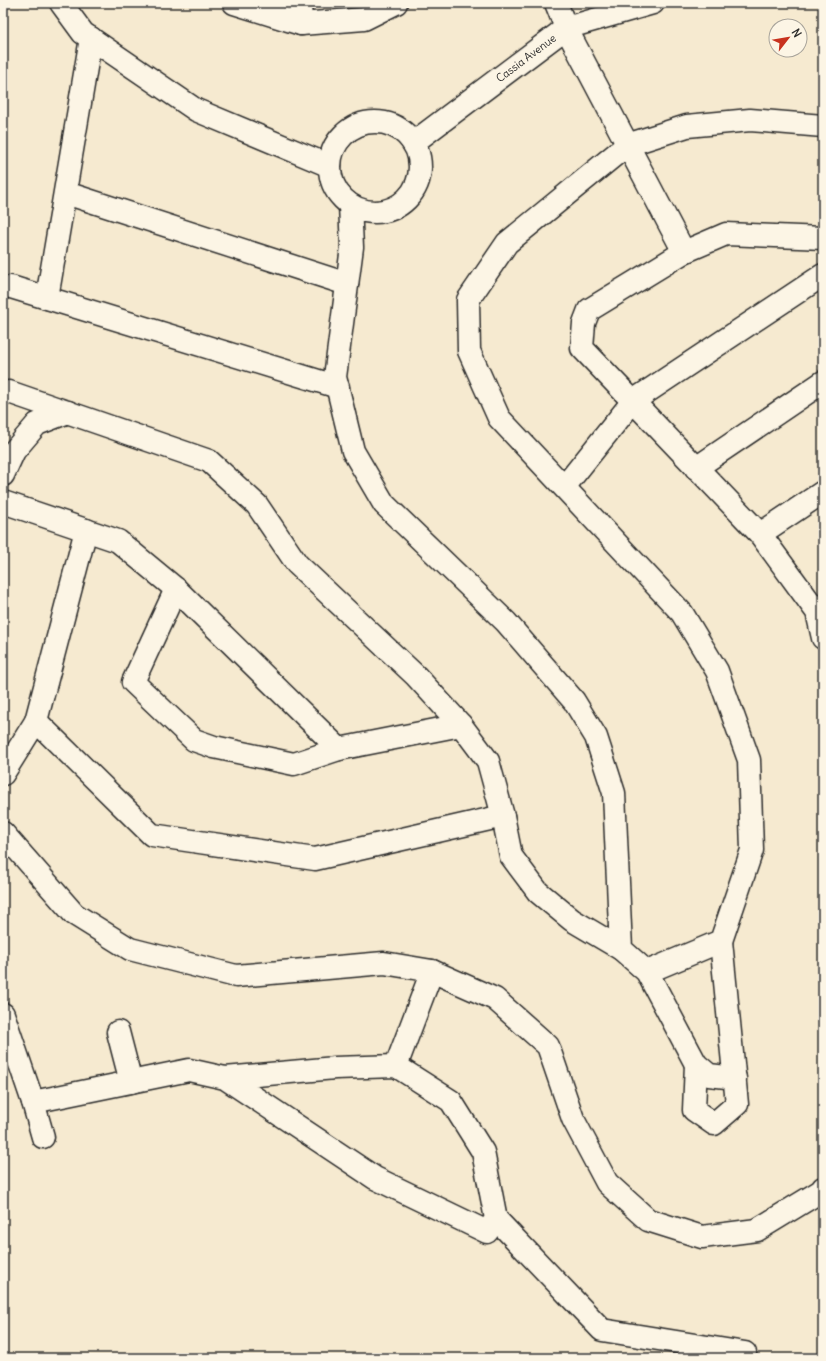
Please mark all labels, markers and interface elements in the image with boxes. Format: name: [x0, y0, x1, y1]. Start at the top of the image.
north arrow: [768, 18, 808, 58]
text: N: [789, 26, 805, 40]
street label: Cassia Avenue: [493, 31, 559, 85]

